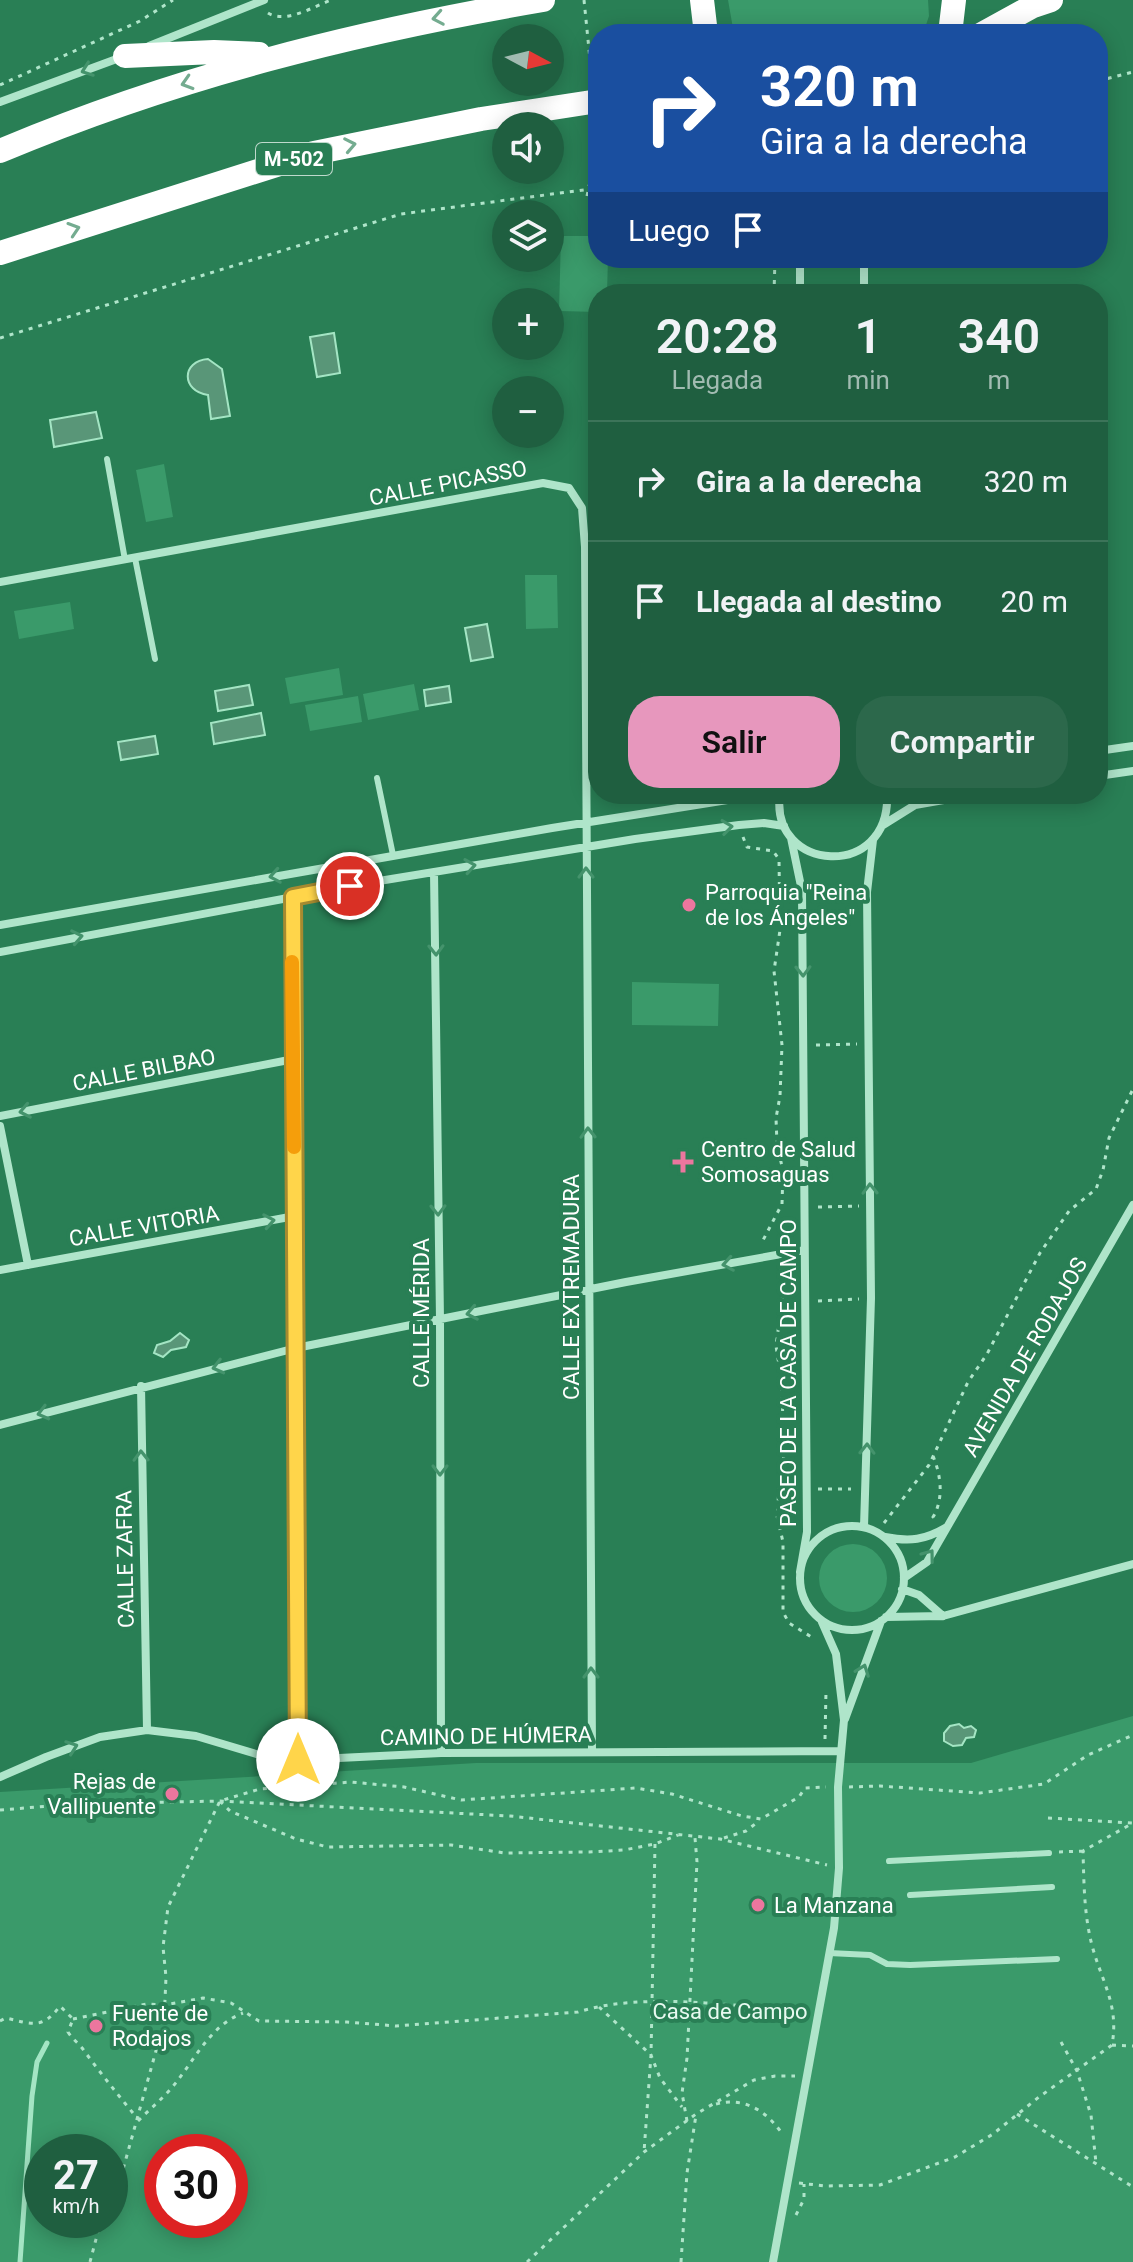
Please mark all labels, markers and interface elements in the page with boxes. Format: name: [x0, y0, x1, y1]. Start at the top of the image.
one-way arrow: [432, 9, 445, 26]
north arrow: [492, 24, 564, 96]
map controls: [492, 24, 564, 448]
text: 320 m: [760, 54, 919, 120]
icon: right: [628, 56, 732, 160]
one-way arrow: [81, 60, 95, 76]
one-way arrow: [180, 74, 194, 90]
button: sound: [492, 112, 564, 184]
text: Gira a la derecha: [760, 121, 1028, 163]
one-way arrow: [343, 138, 356, 155]
road number: M-502: [256, 143, 332, 175]
button: layers: [492, 200, 564, 272]
icon: arrive: [726, 208, 770, 252]
text: Luego: [628, 213, 710, 248]
one-way arrow: [67, 222, 81, 238]
button: +: [492, 288, 564, 360]
text: 20:28: [656, 308, 779, 365]
text: 1: [855, 308, 882, 365]
text: 340: [958, 308, 1040, 365]
text: Llegada: [671, 365, 763, 395]
text: min: [846, 365, 890, 395]
text: m: [988, 365, 1010, 395]
button: −: [492, 376, 564, 448]
street label: CALLE PICASSO: [367, 455, 529, 511]
icon: right: [628, 459, 672, 503]
text: Gira a la derecha: [696, 464, 922, 499]
text: 320 m: [984, 464, 1068, 499]
icon: arrive: [628, 579, 672, 623]
text: Llegada al destino: [696, 584, 942, 619]
text: 20 m: [1001, 584, 1068, 619]
button: Salir: [628, 696, 840, 788]
button: Compartir: [856, 696, 1068, 788]
one-way arrow: [721, 818, 734, 835]
pin: [316, 852, 384, 920]
one-way arrow: [463, 858, 477, 875]
icon: arrive: [328, 864, 372, 908]
one-way arrow: [577, 866, 595, 879]
one-way arrow: [269, 867, 282, 884]
place label: Parroquia "Reina de los Ángeles": [705, 880, 867, 930]
marker: Parroquia "Reina de los Ángeles": [680, 896, 698, 914]
one-way arrow: [70, 930, 83, 947]
one-way arrow: [427, 944, 445, 957]
one-way arrow: [794, 965, 812, 978]
street label: CALLE BILBAO: [70, 1044, 218, 1096]
one-way arrow: [18, 1102, 32, 1119]
one-way arrow: [579, 1126, 597, 1139]
place label: Centro de Salud Somosaguas: [701, 1137, 856, 1187]
marker: Centro de Salud Somosaguas: [672, 1151, 694, 1173]
street label: CALLE EXTREMADURA: [559, 1173, 584, 1400]
one-way arrow: [861, 1182, 879, 1195]
street label: CALLE VITORIA: [67, 1200, 222, 1252]
one-way arrow: [430, 1204, 447, 1217]
one-way arrow: [263, 1213, 276, 1230]
street label: PASEO DE LA CASA DE CAMPO: [776, 1219, 801, 1527]
street label: CALLE MÉRIDA: [409, 1237, 434, 1388]
street label: AVENIDA DE RODAJOS: [958, 1253, 1092, 1461]
one-way arrow: [721, 1255, 734, 1272]
one-way arrow: [466, 1304, 479, 1321]
one-way arrow: [212, 1358, 225, 1375]
one-way arrow: [37, 1403, 51, 1420]
one-way arrow: [859, 1442, 876, 1455]
one-way arrow: [132, 1449, 150, 1462]
one-way arrow: [431, 1464, 449, 1477]
street label: CALLE ZAFRA: [111, 1489, 139, 1628]
one-way arrow: [919, 1549, 934, 1564]
one-way arrow: [853, 1664, 869, 1678]
one-way arrow: [582, 1666, 600, 1679]
position arrow: [256, 1718, 340, 1802]
street label: CAMINO DE HÚMERA: [380, 1721, 593, 1750]
one-way arrow: [64, 1741, 78, 1757]
place label: Rejas de Vallipuente: [47, 1769, 156, 1819]
marker: Rejas de Vallipuente: [163, 1785, 181, 1803]
place label: La Manzana: [774, 1893, 894, 1918]
marker: La Manzana: [749, 1896, 767, 1914]
park label: Casa de Campo: [652, 1999, 808, 2024]
place label: Fuente de Rodajos: [112, 2001, 208, 2051]
marker: Fuente de Rodajos: [87, 2017, 105, 2035]
speed limit sign: 30: [144, 2134, 248, 2238]
text: 27: [53, 2152, 99, 2199]
text: km/h: [53, 2194, 99, 2218]

